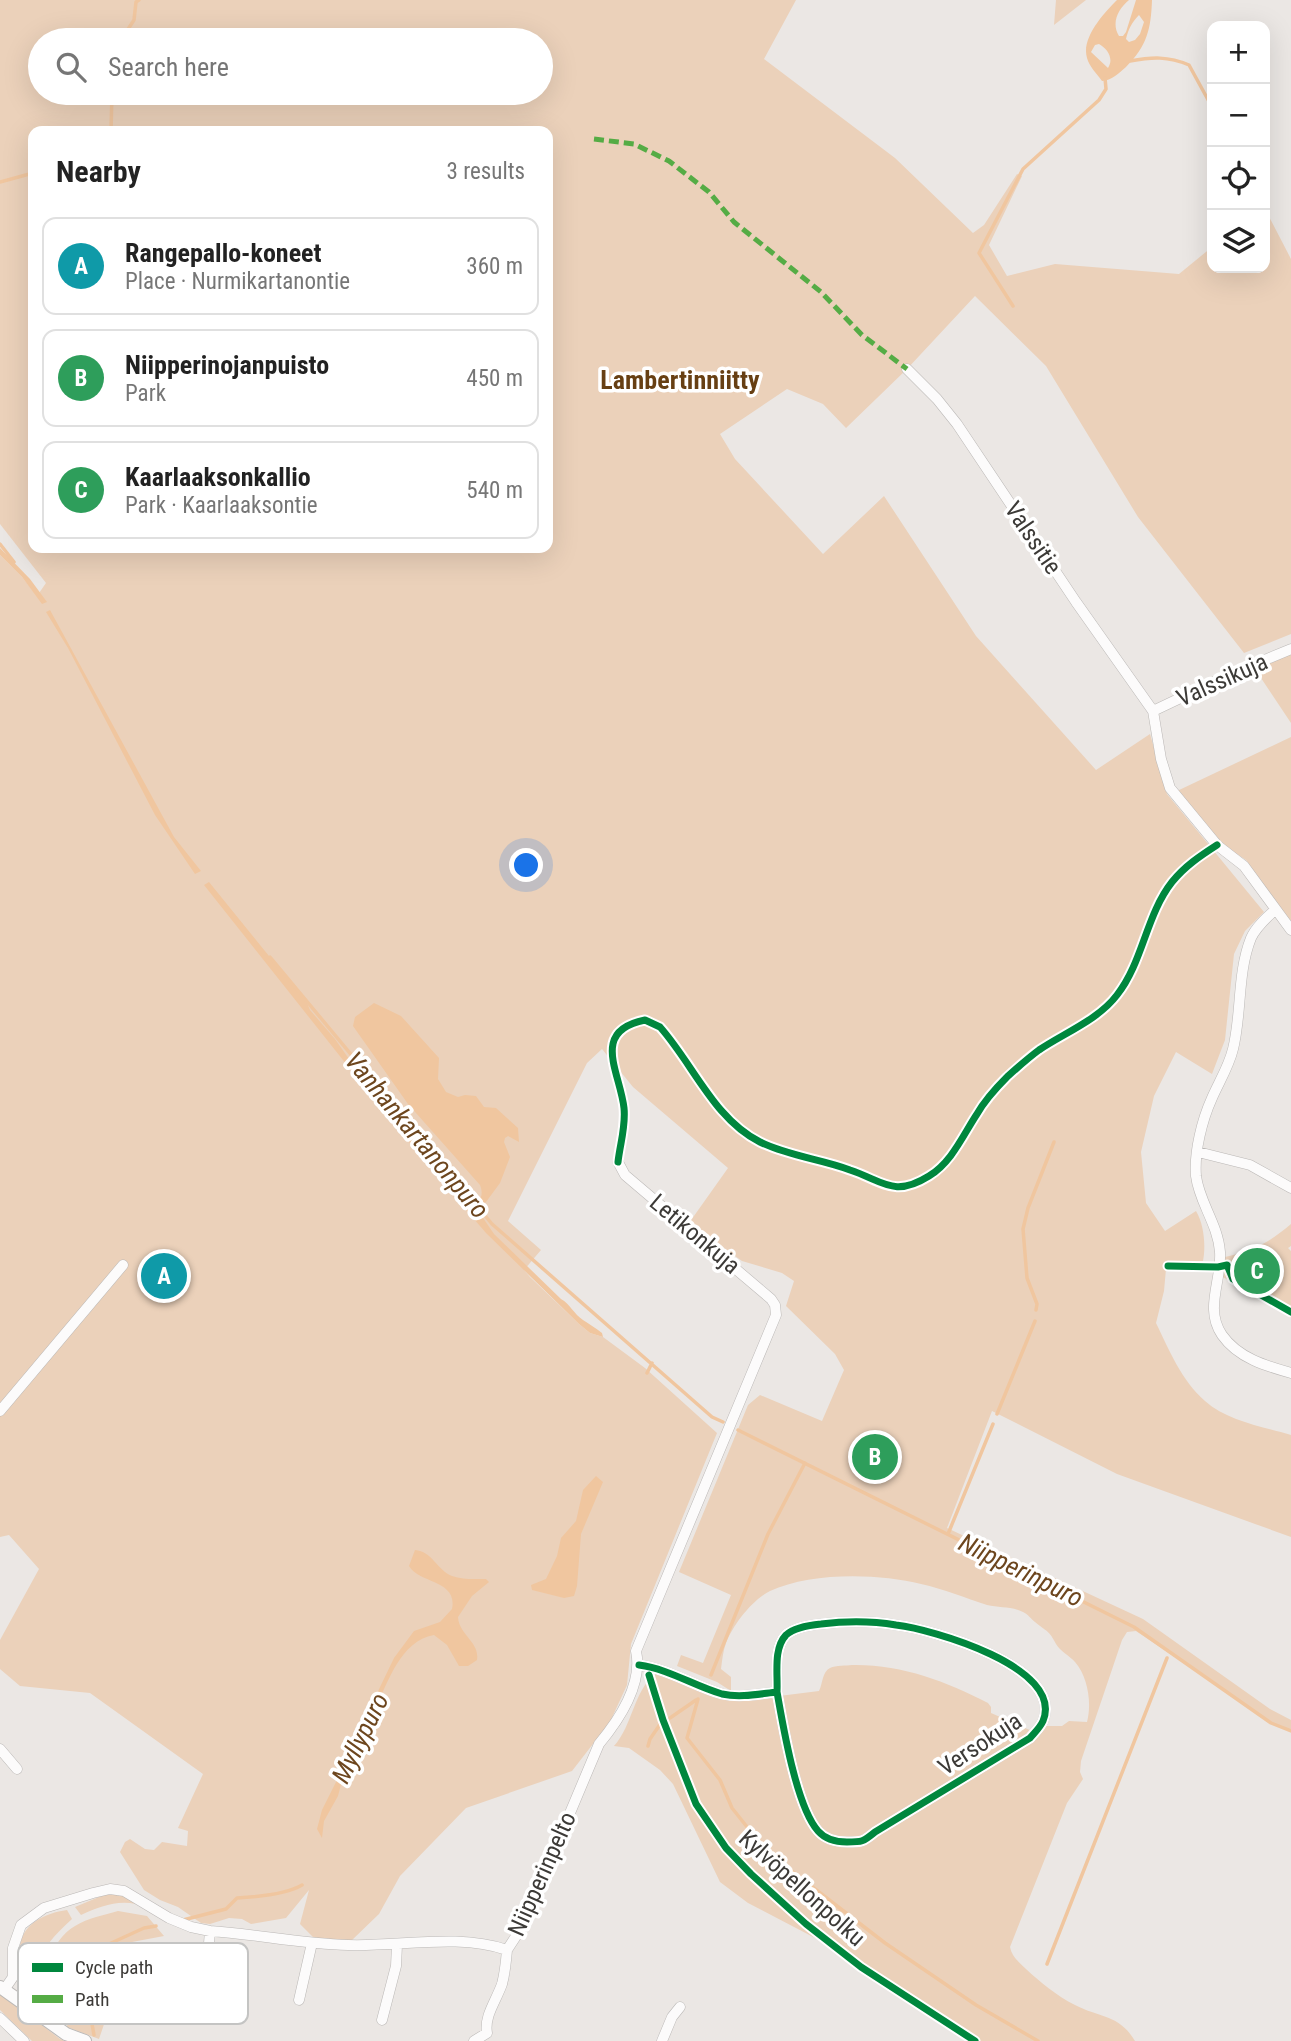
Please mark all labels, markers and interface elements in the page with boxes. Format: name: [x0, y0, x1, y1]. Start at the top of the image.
map controls: [1207, 21, 1270, 273]
button: +: [1207, 21, 1270, 84]
search box: [28, 28, 553, 105]
icon: search: [52, 48, 90, 86]
text: Search here: [108, 52, 229, 82]
button: −: [1207, 84, 1270, 147]
button: locate: [1207, 147, 1270, 210]
text: Nearby: [56, 154, 141, 189]
text: 3 results: [447, 158, 525, 185]
button: layers: [1207, 210, 1270, 273]
text: Rangepallo-koneet: [125, 238, 322, 268]
text: A: [74, 253, 88, 280]
text: 360 m: [466, 253, 523, 280]
text: Place · Nurmikartanontie: [125, 268, 350, 295]
text: Niipperinojanpuisto: [125, 350, 329, 380]
text: B: [75, 365, 87, 392]
text: 450 m: [466, 365, 523, 392]
district label: Lambertinniitty: [600, 365, 760, 395]
text: Park: [125, 380, 166, 407]
text: Kaarlaaksonkallio: [125, 462, 311, 492]
text: C: [74, 477, 88, 504]
text: 540 m: [466, 477, 523, 504]
text: Park · Kaarlaaksontie: [125, 492, 317, 519]
street label: Valssitie: [999, 497, 1067, 579]
street label: Valssikuja: [1172, 648, 1272, 712]
your location: [509, 848, 543, 882]
water label: Vanhankartanonpuro: [339, 1046, 495, 1224]
street label: Letikonkuja: [644, 1188, 746, 1280]
pin: C: [1234, 1245, 1280, 1297]
pin: A: [141, 1250, 187, 1302]
pin: B: [852, 1431, 898, 1483]
water label: Niipperinpuro: [954, 1527, 1088, 1613]
water label: Myllypuro: [325, 1688, 395, 1788]
street label: Versokuja: [933, 1707, 1027, 1781]
street label: Niipperinpelto: [502, 1808, 582, 1940]
street label: Kylvöpellonpolku: [733, 1824, 871, 1952]
legend: [18, 1943, 248, 2024]
text: Cycle path: [75, 1956, 153, 1979]
text: Path: [75, 1988, 109, 2011]

